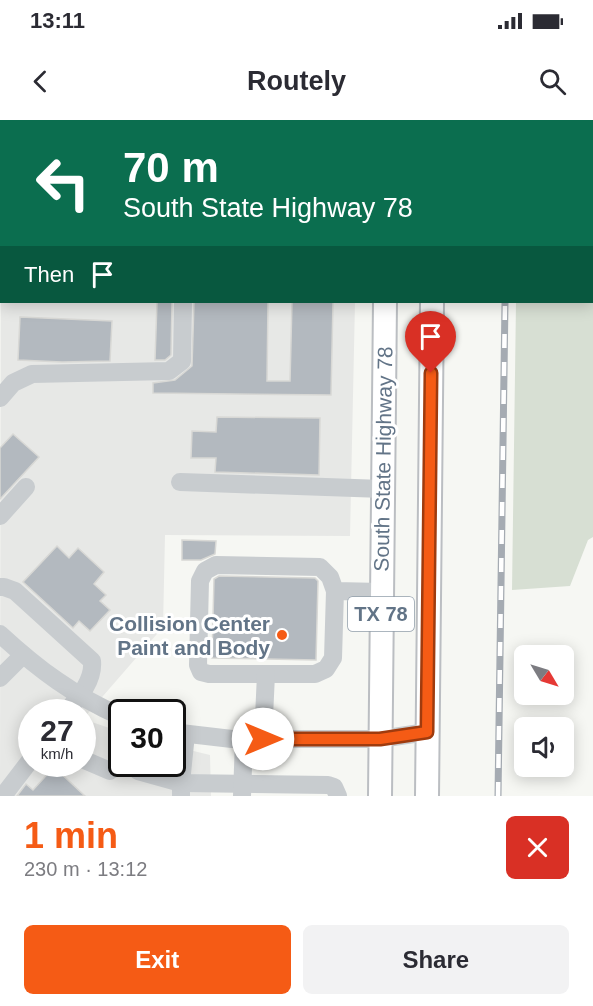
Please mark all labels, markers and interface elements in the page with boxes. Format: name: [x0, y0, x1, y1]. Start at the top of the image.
text: 13:11: [30, 8, 85, 33]
icon: back: [24, 65, 57, 98]
icon: search: [536, 65, 569, 98]
text: Routely: [247, 66, 346, 96]
icon: left: [24, 144, 102, 222]
text: 70 m: [123, 144, 219, 191]
text: South State Highway 78: [123, 193, 413, 223]
icon: arrive: [86, 258, 119, 291]
text: Then: [24, 262, 74, 287]
pin: [405, 311, 456, 373]
icon: arrive: [414, 320, 447, 353]
street label: South State Highway 78: [370, 346, 396, 572]
road number: TX 78: [348, 597, 414, 631]
place label: Collision Center Paint and Body: [109, 612, 270, 659]
marker: Collision Center Paint and Body: [275, 628, 289, 642]
north arrow: [514, 645, 574, 705]
map controls: [514, 645, 574, 777]
speed limit sign: 30: [108, 699, 186, 777]
position arrow: [231, 707, 295, 771]
text: 27: [40, 714, 74, 747]
button: sound: [514, 717, 574, 777]
text: km/h: [41, 745, 73, 762]
text: 1 min: [24, 815, 118, 856]
button: close: [506, 816, 569, 879]
text: 230 m · 13:12: [24, 858, 147, 880]
button: Exit: [24, 925, 291, 994]
button: Share: [303, 925, 569, 994]

